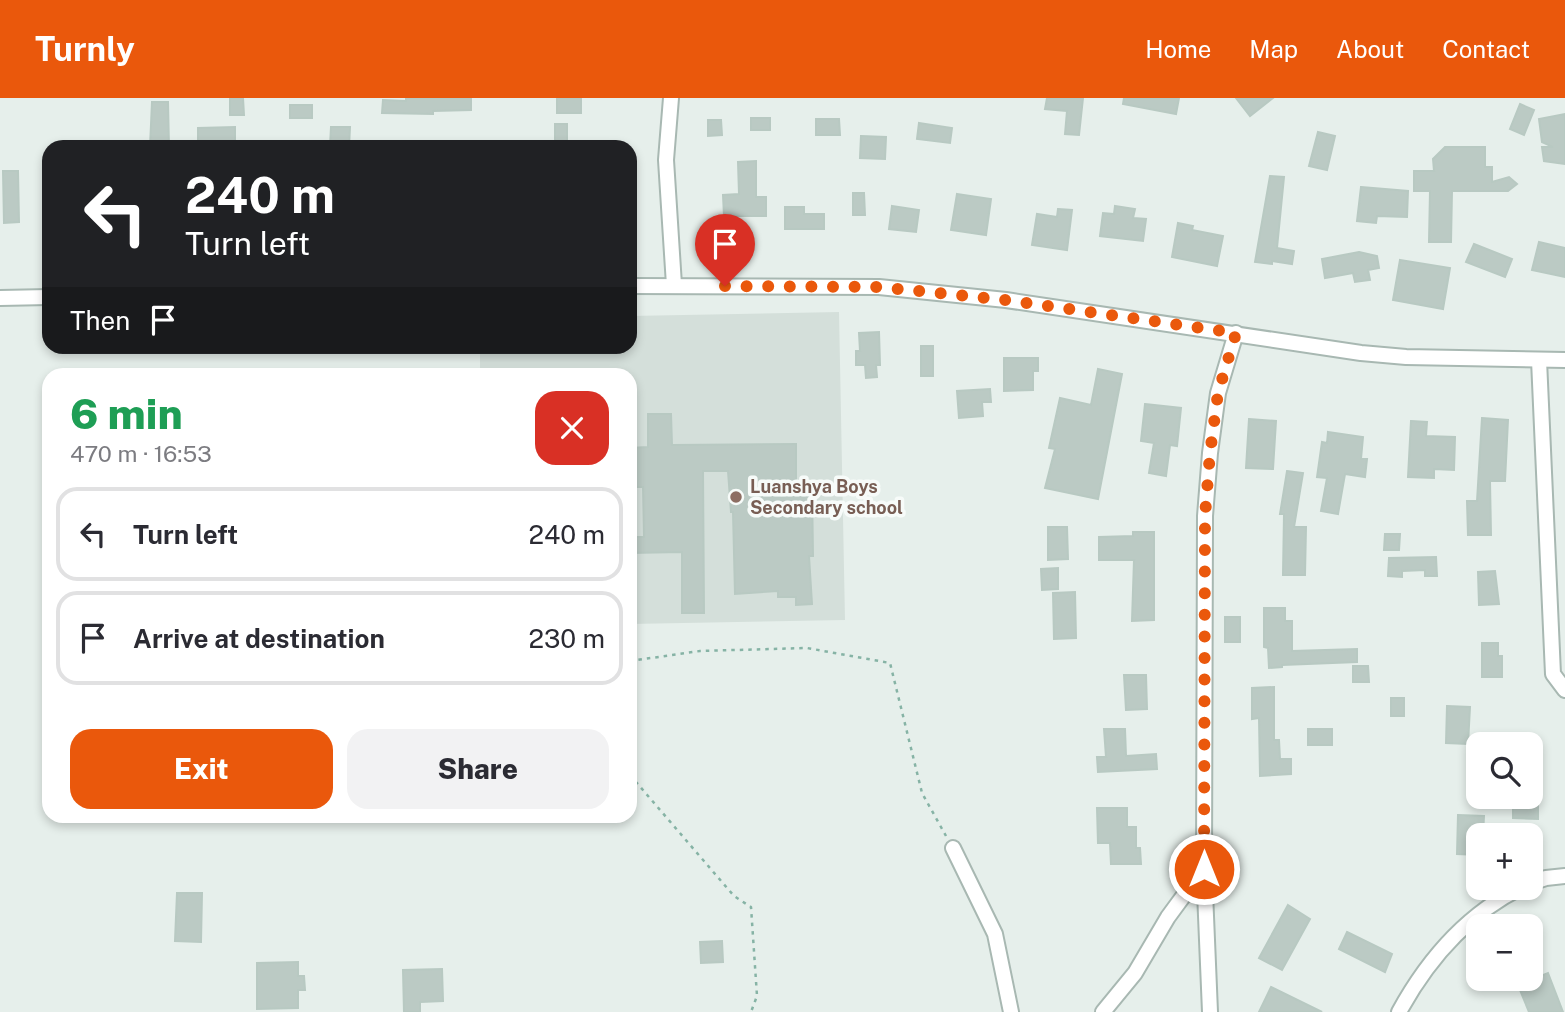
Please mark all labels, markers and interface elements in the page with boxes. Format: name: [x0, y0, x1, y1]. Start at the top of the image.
text: Turnly: [35, 30, 135, 68]
text: Home: [1145, 35, 1211, 63]
text: Map: [1249, 35, 1298, 63]
text: About: [1336, 35, 1404, 63]
text: Contact: [1442, 35, 1530, 63]
text: 240 m: [185, 166, 335, 224]
icon: left: [70, 168, 161, 259]
pin: [695, 214, 755, 286]
text: Turn left: [185, 225, 310, 262]
icon: arrive: [706, 225, 744, 263]
icon: arrive: [144, 301, 182, 339]
text: Then: [70, 305, 130, 336]
text: 6 min: [70, 389, 183, 438]
button: close: [535, 391, 609, 465]
text: 470 m · 16:53: [70, 440, 212, 467]
place label: Luanshya Boys Secondary school: [750, 476, 903, 518]
marker: Luanshya Boys Secondary school: [728, 489, 744, 505]
icon: left: [74, 515, 112, 553]
text: Turn left: [133, 519, 238, 550]
text: 240 m: [528, 519, 605, 550]
icon: arrive: [74, 619, 112, 657]
text: Arrive at destination: [133, 623, 385, 654]
text: 230 m: [529, 623, 605, 654]
button: Exit: [70, 729, 333, 809]
button: Share: [347, 729, 609, 809]
map controls: [1466, 732, 1543, 991]
button: search: [1466, 732, 1543, 809]
button: +: [1466, 823, 1543, 900]
position arrow: [1167, 832, 1241, 906]
button: −: [1466, 914, 1543, 991]

